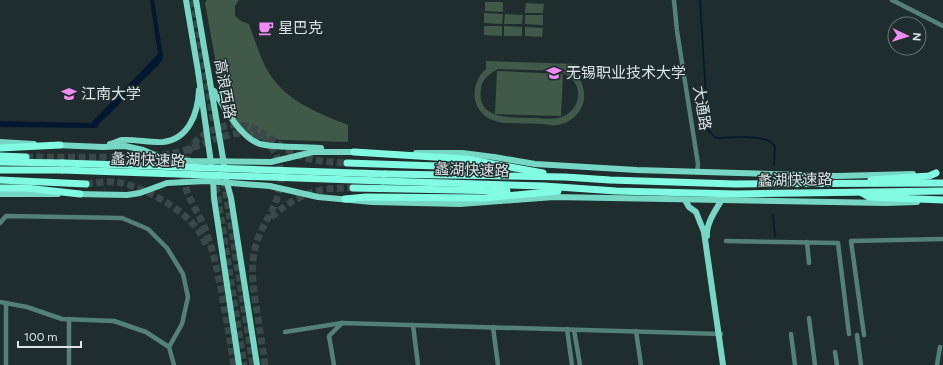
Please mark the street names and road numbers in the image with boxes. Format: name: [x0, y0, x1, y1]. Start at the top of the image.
street label: 高浪西路: [211, 58, 239, 120]
street label: 大通路: [690, 84, 714, 132]
street label: 蠡湖快速路: [110, 150, 186, 170]
street label: 蠡湖快速路: [434, 160, 510, 180]
street label: 蠡湖快速路: [757, 170, 833, 190]

